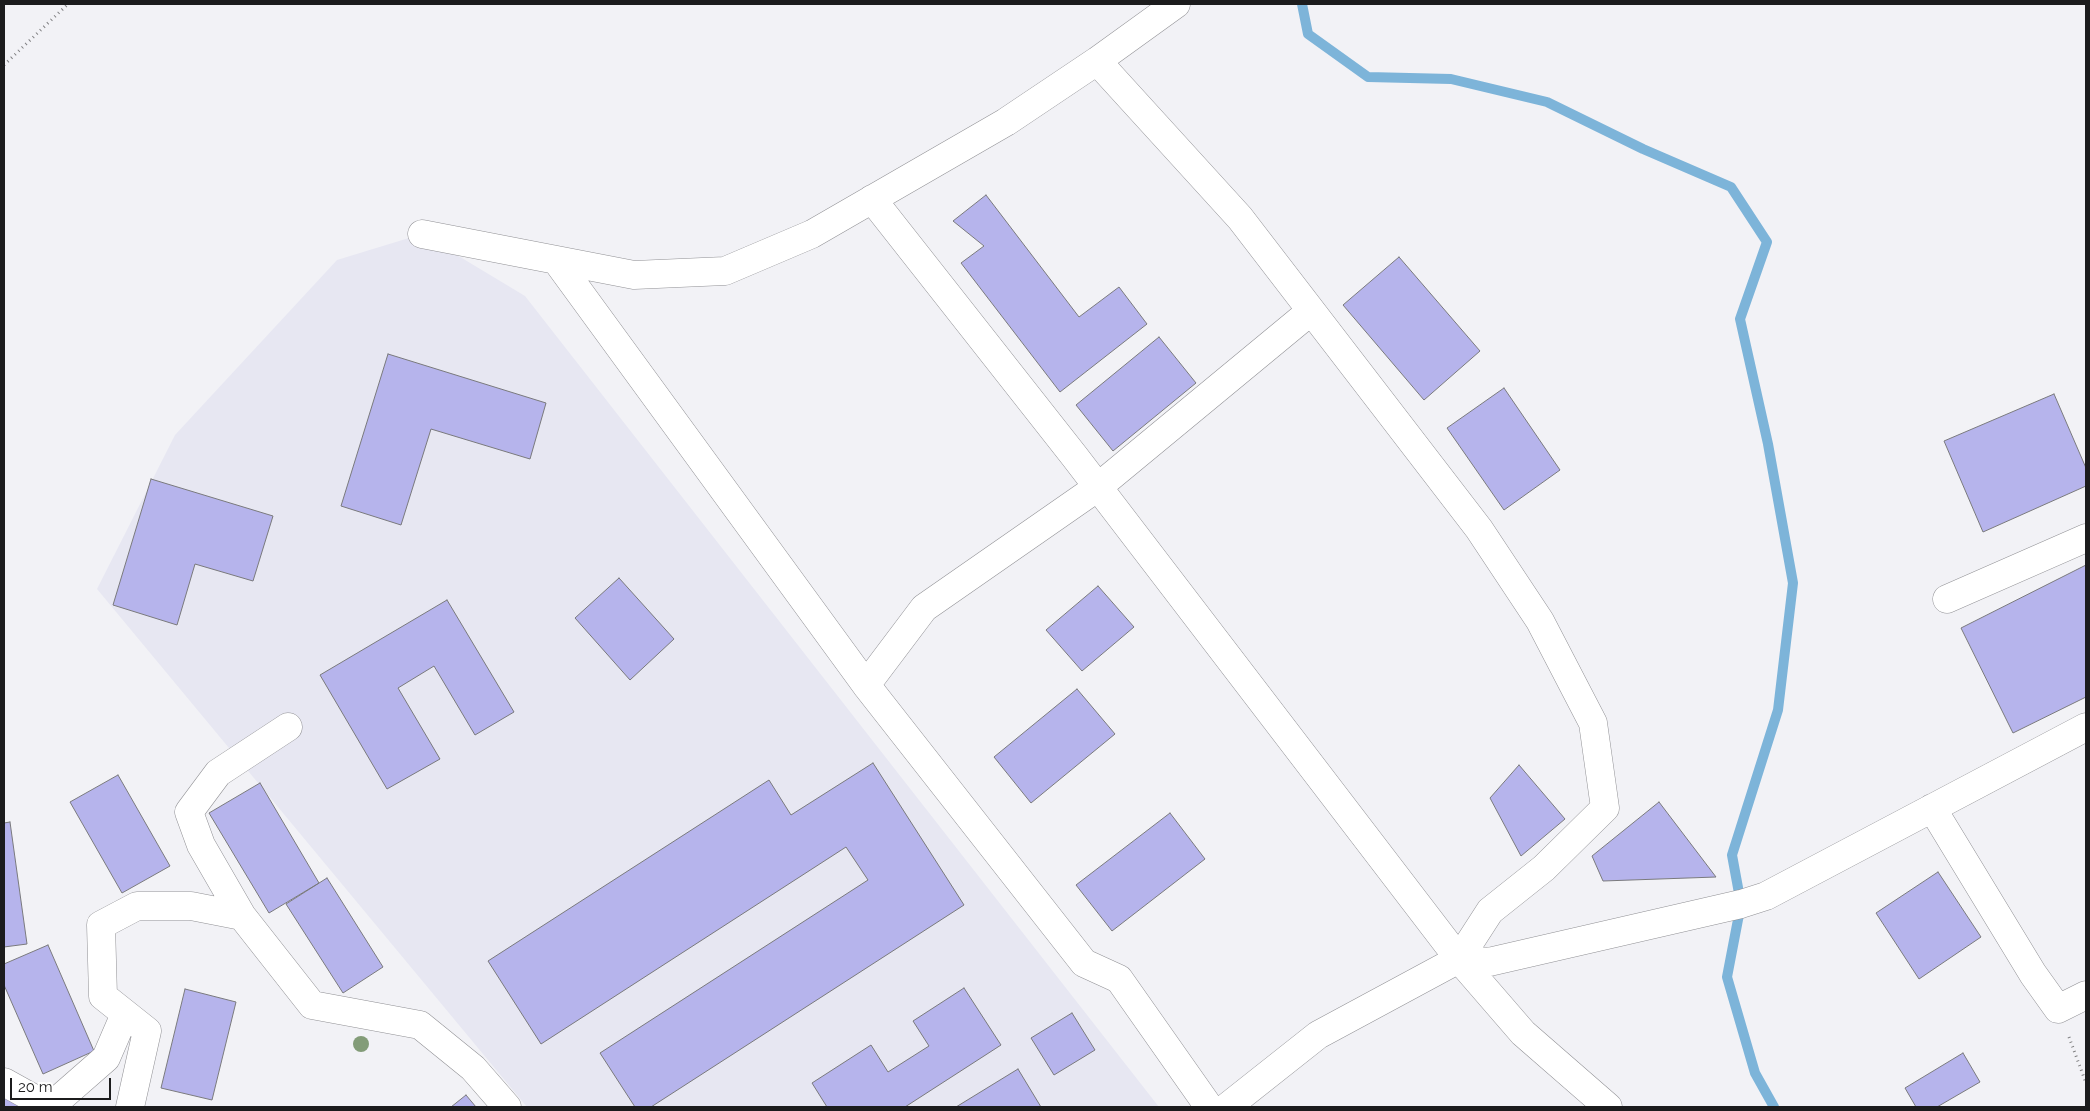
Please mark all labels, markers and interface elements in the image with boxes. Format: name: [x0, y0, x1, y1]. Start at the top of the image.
scale bar: [12, 1068, 114, 1100]
text: 20 m: [18, 1078, 53, 1096]

